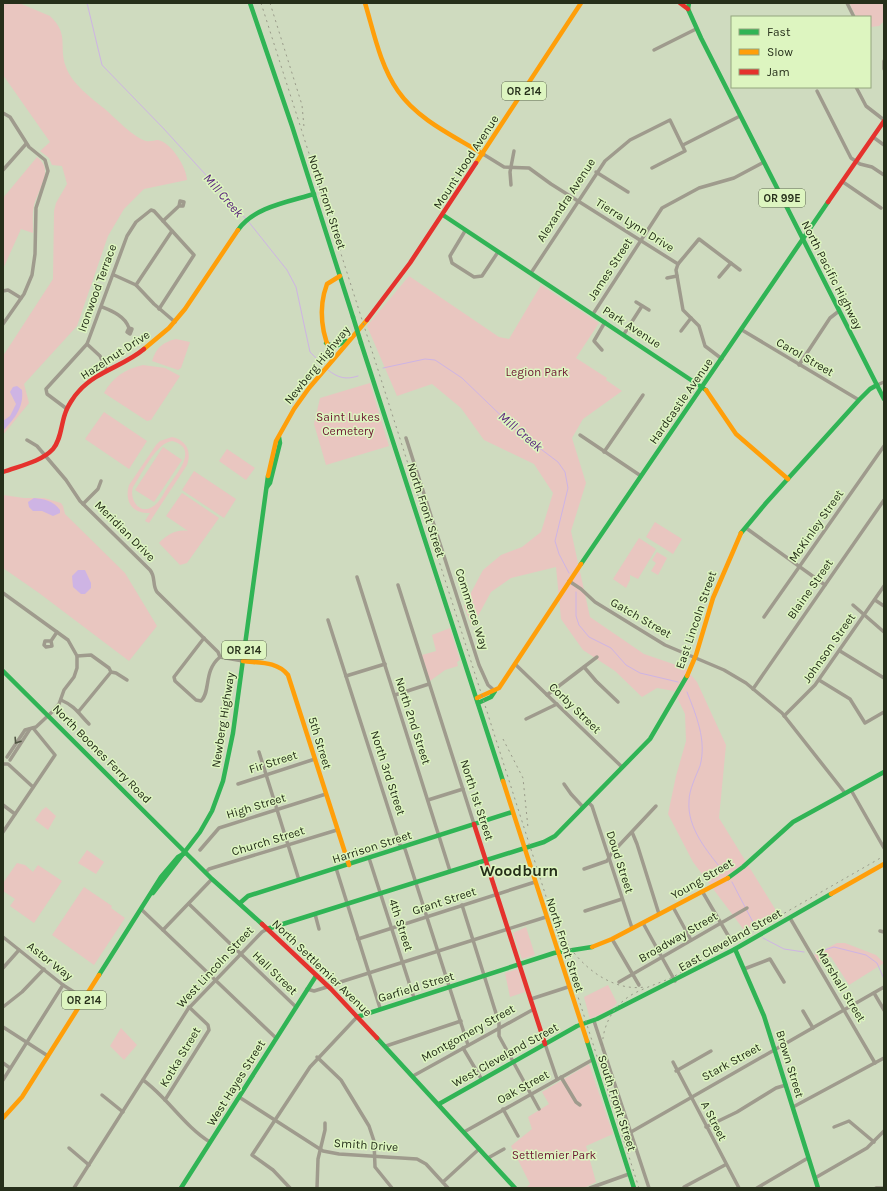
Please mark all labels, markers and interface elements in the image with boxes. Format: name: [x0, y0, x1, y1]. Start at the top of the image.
legend: [731, 16, 871, 88]
text: Fast: [767, 25, 791, 39]
text: Slow: [767, 45, 793, 59]
text: Jam: [767, 65, 790, 79]
road number: OR 214: [502, 82, 546, 100]
street label: Mount Hood Avenue: [430, 112, 502, 212]
street label: North Front Street: [305, 153, 349, 251]
street label: Alexandra Avenue: [534, 156, 598, 244]
water label: Mill Creek: [201, 170, 247, 221]
road number: OR 99E: [759, 189, 805, 207]
street label: Tierra Lynn Drive: [593, 195, 677, 255]
street label: North Pacific Highway: [799, 218, 866, 332]
street label: James Street: [585, 235, 635, 303]
street label: Ironwood Terrace: [75, 242, 119, 334]
street label: Park Avenue: [600, 303, 664, 351]
street label: Newberg Highway: [281, 323, 353, 407]
street label: Hazelnut Drive: [78, 327, 152, 383]
street label: Carol Street: [774, 335, 837, 379]
street label: Hardcastle Avenue: [646, 355, 716, 447]
park label: Legion Park: [505, 365, 569, 379]
water label: Mill Creek: [496, 409, 546, 454]
park label: Saint Lukes Cemetery: [316, 410, 380, 438]
street label: North Front Street: [404, 461, 448, 559]
street label: McKinley Street: [786, 487, 846, 565]
street label: Meridian Drive: [92, 498, 158, 564]
street label: Blaine Street: [784, 556, 836, 622]
street label: Commerce Way: [452, 567, 492, 652]
street label: East Lincoln Street: [673, 569, 719, 671]
street label: Gatch Street: [608, 595, 674, 641]
street label: Johnson Street: [800, 610, 858, 686]
road number: OR 214: [222, 641, 266, 659]
street label: Newberg Highway: [209, 671, 238, 769]
street label: North 2nd Street: [392, 676, 434, 767]
street label: Corby Street: [546, 680, 604, 737]
street label: North Boones Ferry Road: [50, 702, 154, 806]
street label: 5th Street: [305, 715, 335, 771]
street label: North 3rd Street: [368, 729, 408, 817]
one-way arrow: [14, 737, 22, 744]
street label: Fir Street: [247, 747, 299, 776]
street label: North 1st Street: [457, 758, 497, 843]
street label: High Street: [225, 790, 288, 822]
street label: Church Street: [230, 823, 307, 859]
street label: Harrison Street: [330, 827, 414, 866]
street label: Doud Street: [603, 829, 637, 895]
street label: Young Street: [668, 855, 736, 902]
district label: Woodburn: [480, 861, 558, 880]
street label: Grant Street: [410, 884, 478, 918]
street label: North Front Street: [543, 896, 587, 994]
street label: 4th Street: [386, 897, 416, 953]
street label: East Cleveland Street: [676, 905, 785, 974]
street label: Broadway Street: [636, 909, 720, 965]
street label: North Settlemier Avenue: [269, 917, 375, 1019]
street label: West Lincoln Street: [174, 923, 257, 1010]
street label: Astor Way: [24, 939, 76, 983]
street label: Marshall Street: [813, 945, 869, 1025]
street label: Hall Street: [250, 948, 301, 998]
street label: Garfield Street: [376, 969, 456, 1005]
road number: OR 214: [62, 991, 106, 1009]
street label: Montgomery Street: [419, 1001, 518, 1065]
street label: West Cleveland Street: [449, 1020, 561, 1090]
street label: Kotka Street: [157, 1024, 204, 1090]
street label: Brown Street: [773, 1028, 807, 1100]
street label: West Hayes Street: [204, 1037, 268, 1129]
street label: Stark Street: [699, 1040, 763, 1084]
street label: South Front Street: [595, 1053, 639, 1153]
street label: Oak Street: [495, 1067, 552, 1107]
street label: A Street: [698, 1099, 730, 1144]
street label: Smith Drive: [333, 1136, 399, 1154]
park label: Settlemier Park: [512, 1148, 596, 1162]

